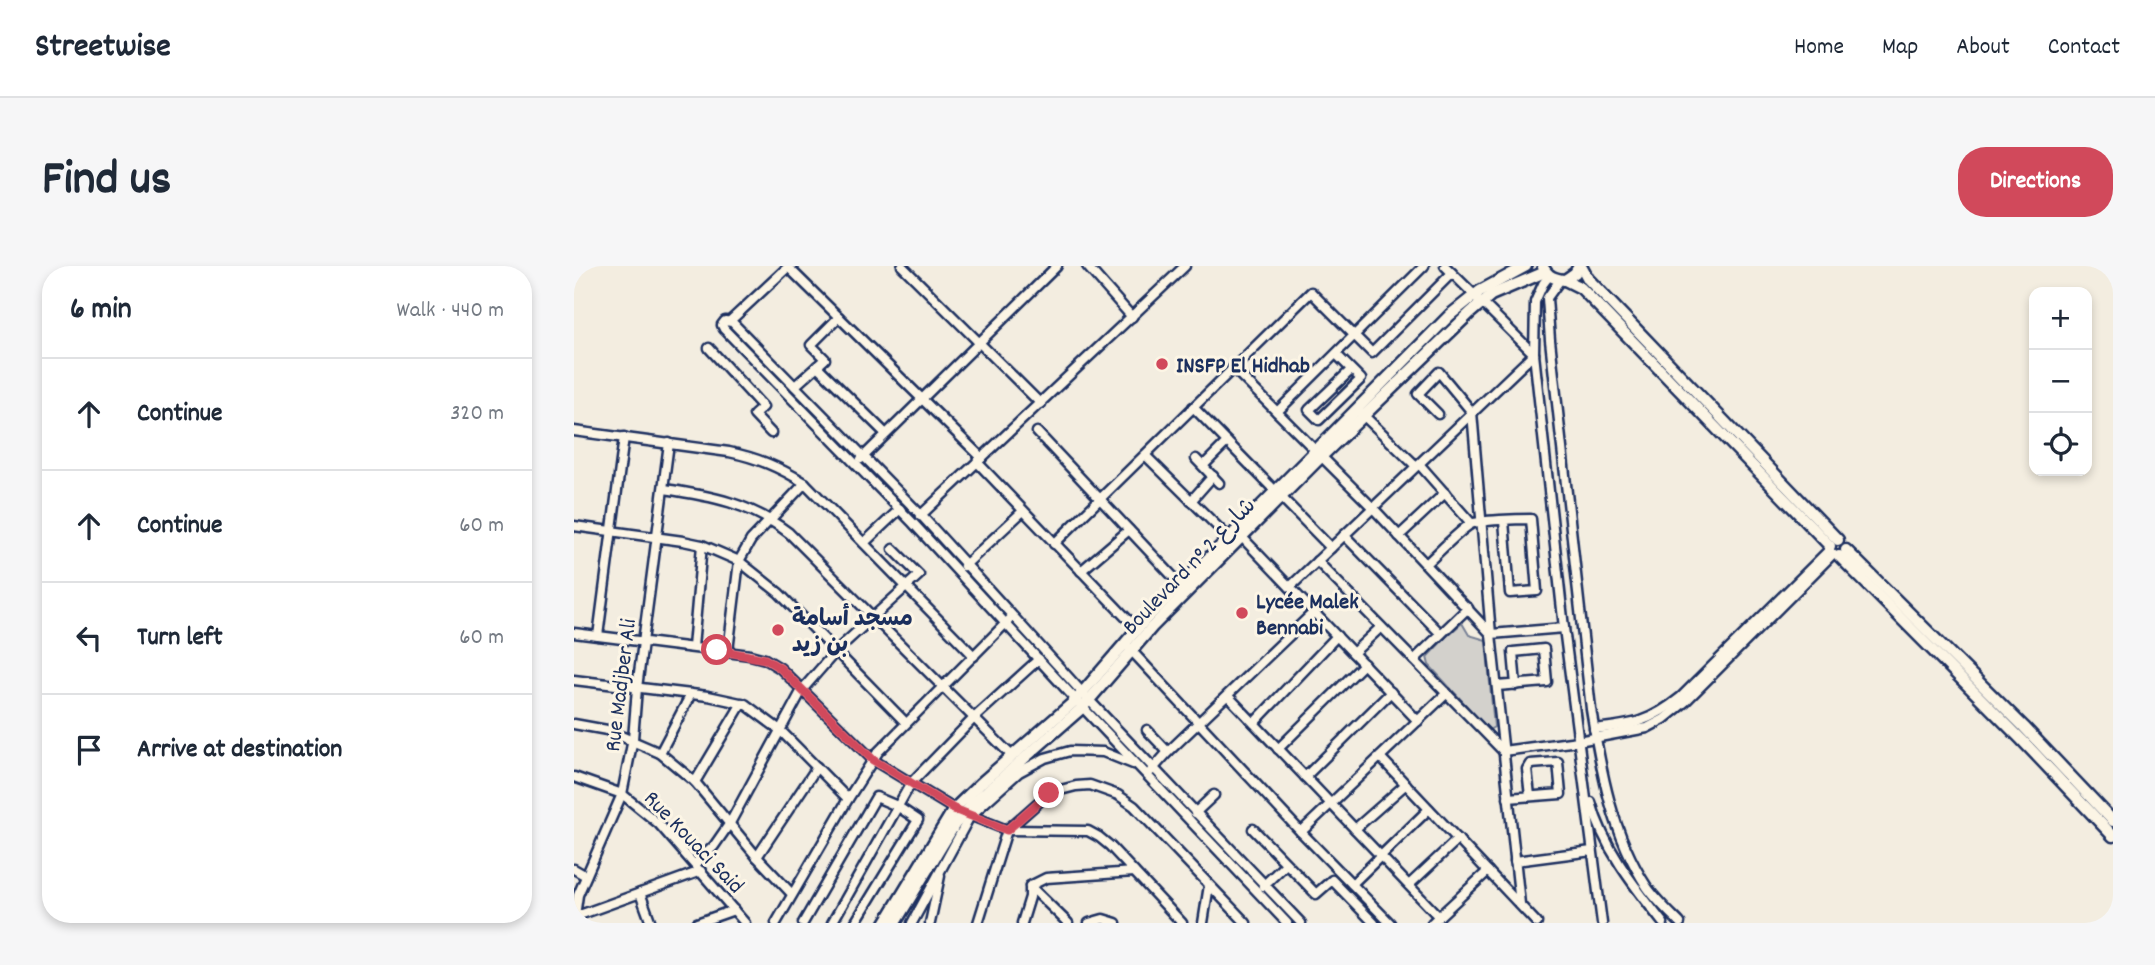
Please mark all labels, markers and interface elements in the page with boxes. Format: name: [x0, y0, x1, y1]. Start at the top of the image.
text: Streetwise: [35, 25, 171, 72]
text: Home: [1794, 31, 1844, 65]
text: Map: [1882, 31, 1918, 65]
text: About: [1956, 31, 2010, 65]
text: Contact: [2048, 31, 2120, 65]
text: Find us: [42, 147, 171, 217]
button: Directions: [1958, 147, 2113, 217]
map controls: [2029, 287, 2092, 476]
button: +: [2029, 287, 2092, 350]
text: 6 min: [70, 290, 132, 333]
text: Walk · 440 m: [397, 295, 504, 328]
button: −: [2029, 350, 2092, 413]
place label: INSFP El Hidhab: [1176, 351, 1310, 384]
marker: INSFP El Hidhab: [1154, 356, 1170, 372]
icon: ahead: [70, 395, 108, 433]
text: Continue: [137, 396, 222, 433]
text: 320 m: [450, 398, 504, 431]
button: locate: [2029, 413, 2092, 476]
street label: Boulevard n° شارع 2: [1116, 491, 1265, 644]
icon: ahead: [70, 507, 108, 545]
text: Continue: [137, 508, 222, 545]
text: 60 m: [459, 510, 504, 543]
place label: Lycée Malek Bennabi: [1256, 587, 1359, 646]
place label: مسجد أسامة بن زيد: [792, 603, 913, 663]
marker: Lycée Malek Bennabi: [1234, 605, 1250, 621]
street label: Rue Madjber Ali: [598, 617, 647, 754]
icon: left: [70, 619, 108, 657]
text: Turn left: [137, 620, 223, 657]
text: 60 m: [459, 622, 504, 655]
marker: مسجد أسامة بن زيد: [770, 622, 786, 638]
route start: [701, 634, 732, 665]
icon: arrive: [70, 731, 108, 769]
text: Arrive at destination: [137, 732, 342, 769]
route end: [1033, 777, 1064, 808]
street label: Rue Kouaci Said: [635, 784, 750, 903]

